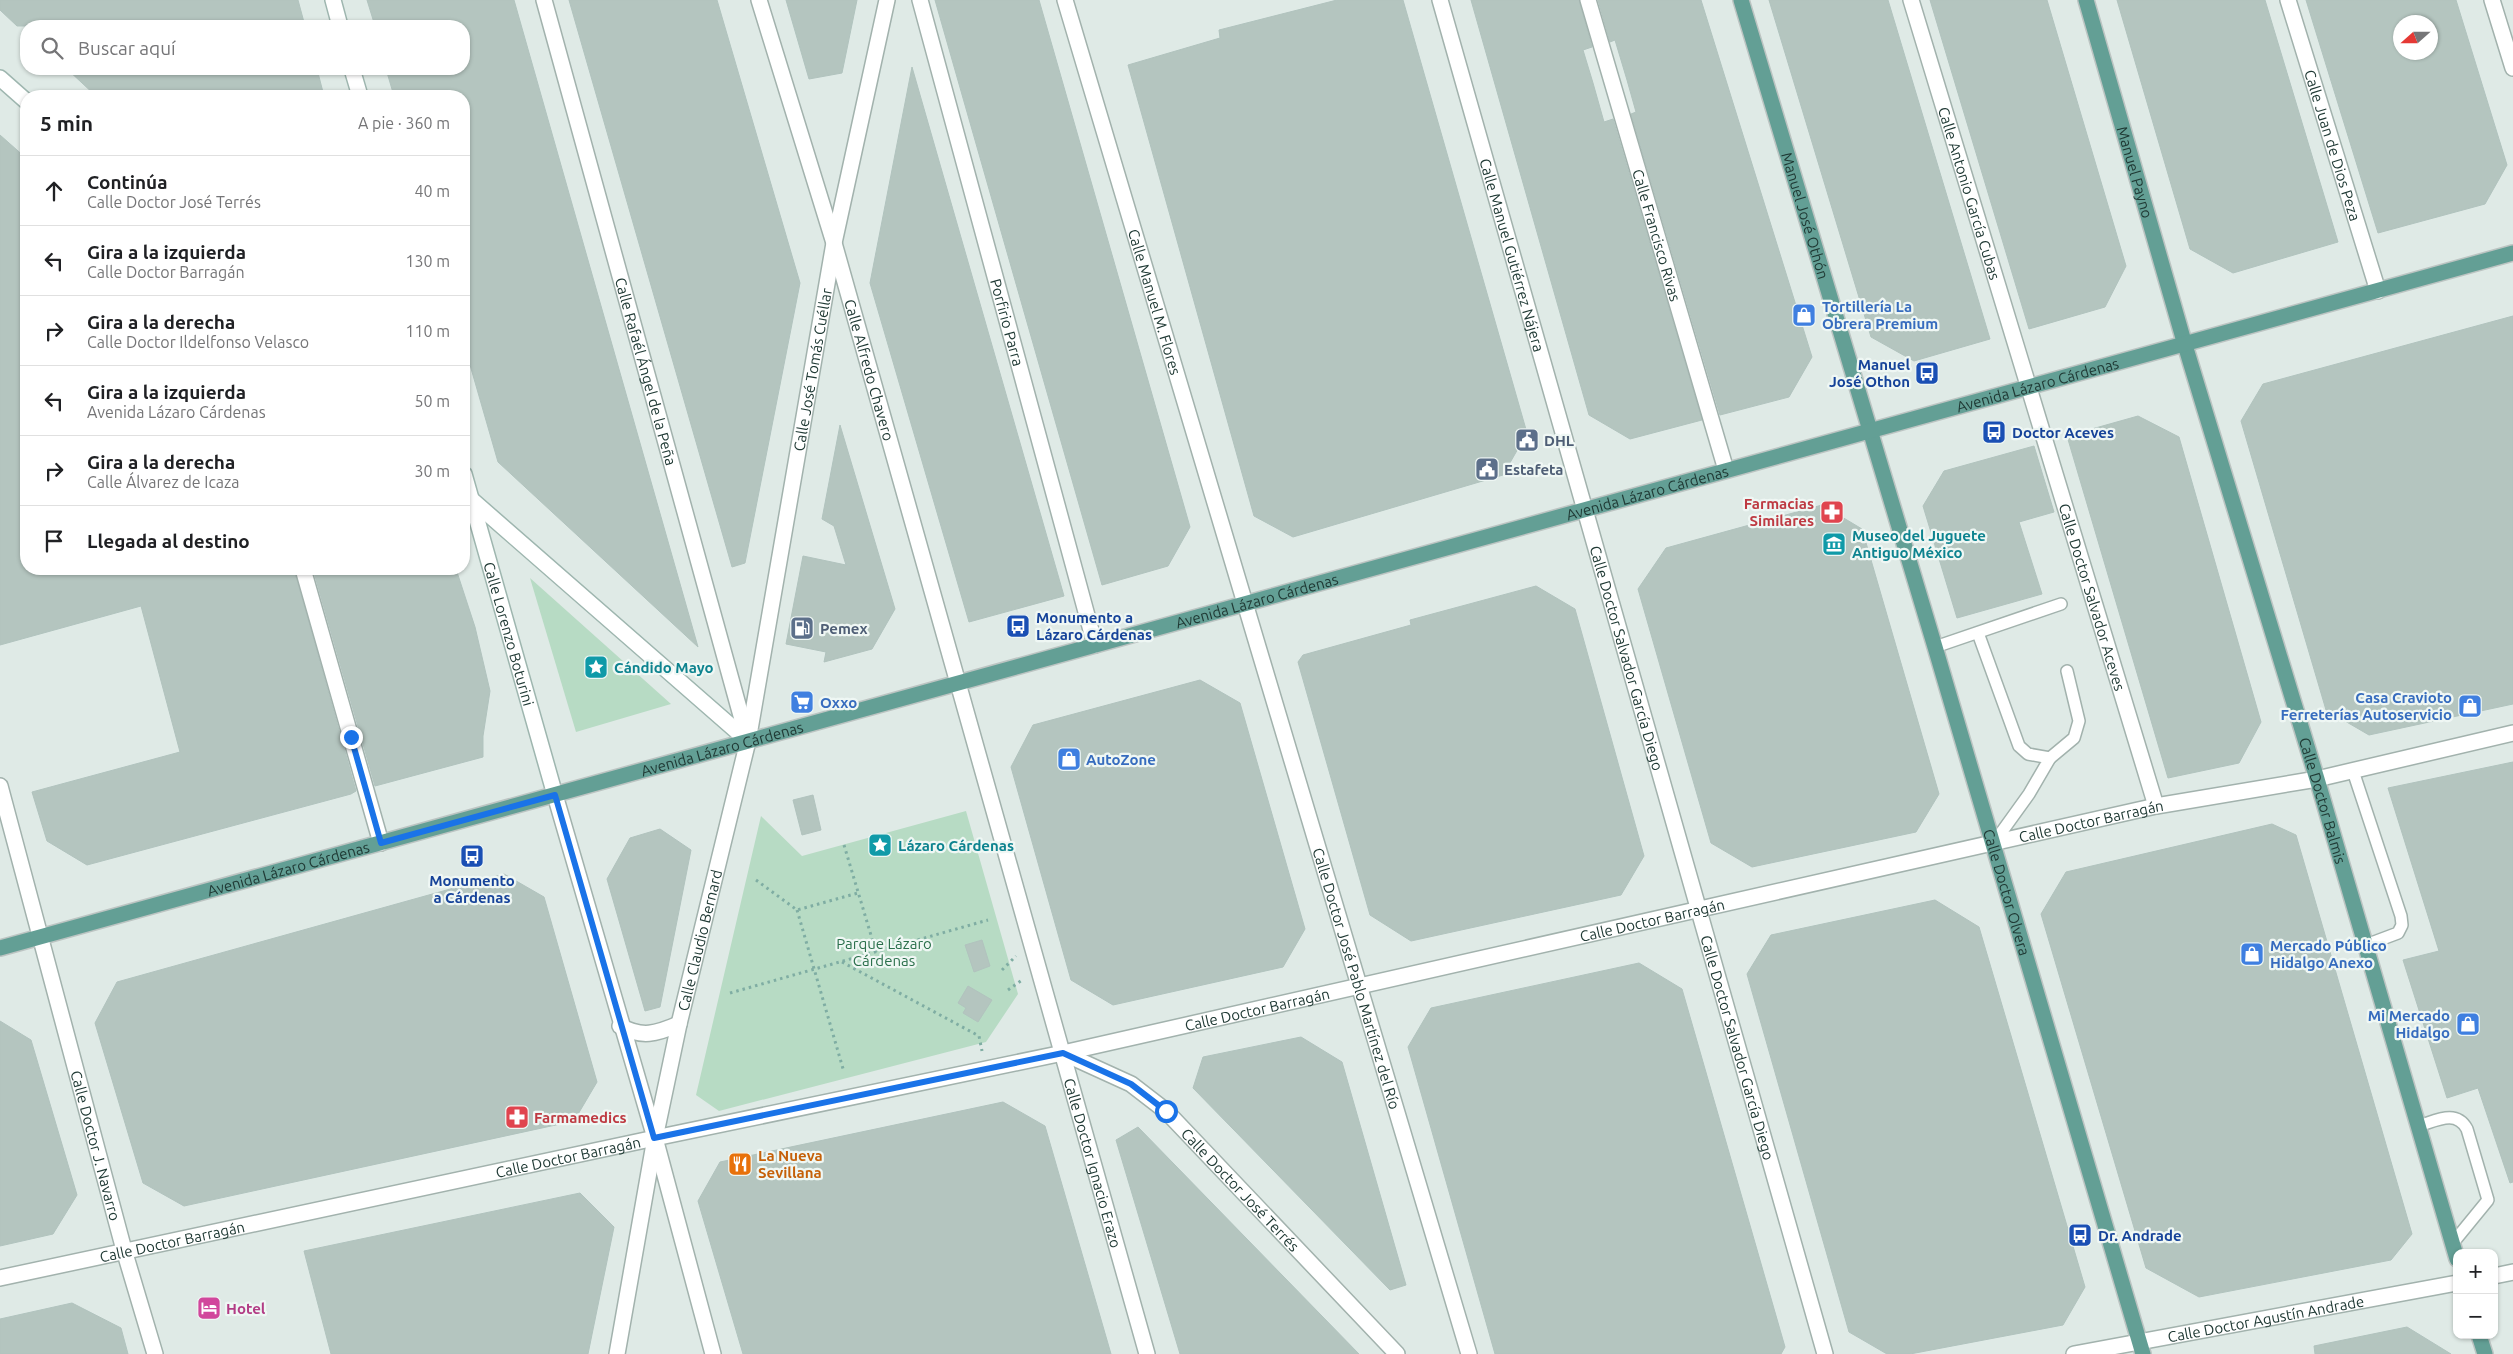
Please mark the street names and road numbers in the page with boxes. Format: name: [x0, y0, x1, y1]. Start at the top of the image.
street label: Calle Juan de Dios Peza: [2302, 68, 2364, 223]
street label: Calle Antonio García Cubas: [1935, 105, 2004, 282]
street label: Manuel Payno: [2114, 124, 2157, 220]
street label: Manuel José Othón: [1779, 150, 1833, 281]
street label: Calle Manuel Gutiérrez Nájera: [1477, 156, 1548, 354]
street label: Calle Francisco Rivas: [1630, 167, 1684, 303]
street label: Calle Manuel M. Flores: [1125, 227, 1185, 377]
street label: Calle Rafaél Ángel de la Peña: [612, 275, 680, 467]
street label: Porfirio Parra: [987, 277, 1027, 368]
street label: Calle José Tomás Cuéllar: [790, 286, 835, 452]
street label: Calle Alfredo Chavero: [842, 297, 898, 443]
street label: Avenida Lázaro Cárdenas: [1954, 354, 2121, 415]
street label: Avenida Lázaro Cárdenas: [1564, 462, 1730, 523]
street label: Calle Doctor Salvador Aceves: [2056, 501, 2129, 693]
street label: Calle Doctor Salvador García Diego: [1587, 544, 1667, 772]
street label: Calle Lorenzo Boturini: [481, 560, 538, 708]
street label: Avenida Lázaro Cárdenas: [1174, 570, 1340, 631]
street label: Avenida Lázaro Cárdenas: [639, 718, 805, 779]
street label: Calle Doctor Balmis: [2296, 735, 2350, 866]
street label: Calle Doctor Barragán: [2017, 796, 2165, 845]
street label: Calle Doctor Olvera: [1980, 827, 2034, 957]
street label: Avenida Lázaro Cárdenas: [205, 838, 371, 899]
street label: Calle Doctor José Pablo Martínez del Río: [1310, 846, 1404, 1111]
street label: Calle Claudio Bernard: [674, 868, 725, 1013]
street label: Calle Doctor Barragán: [1578, 895, 1726, 944]
street label: Calle Doctor Salvador García Diego: [1698, 933, 1778, 1162]
street label: Calle Doctor Barragán: [1183, 985, 1331, 1034]
street label: Calle Doctor J. Navarro: [68, 1068, 124, 1222]
street label: Calle Doctor Ignacio Erazo: [1061, 1076, 1125, 1250]
street label: Calle Doctor José Terrés: [1178, 1125, 1303, 1254]
street label: Calle Doctor Barragán: [494, 1133, 642, 1180]
street label: Calle Doctor Barragán: [98, 1217, 246, 1265]
street label: Calle Doctor Agustín Andrade: [2166, 1292, 2365, 1345]

